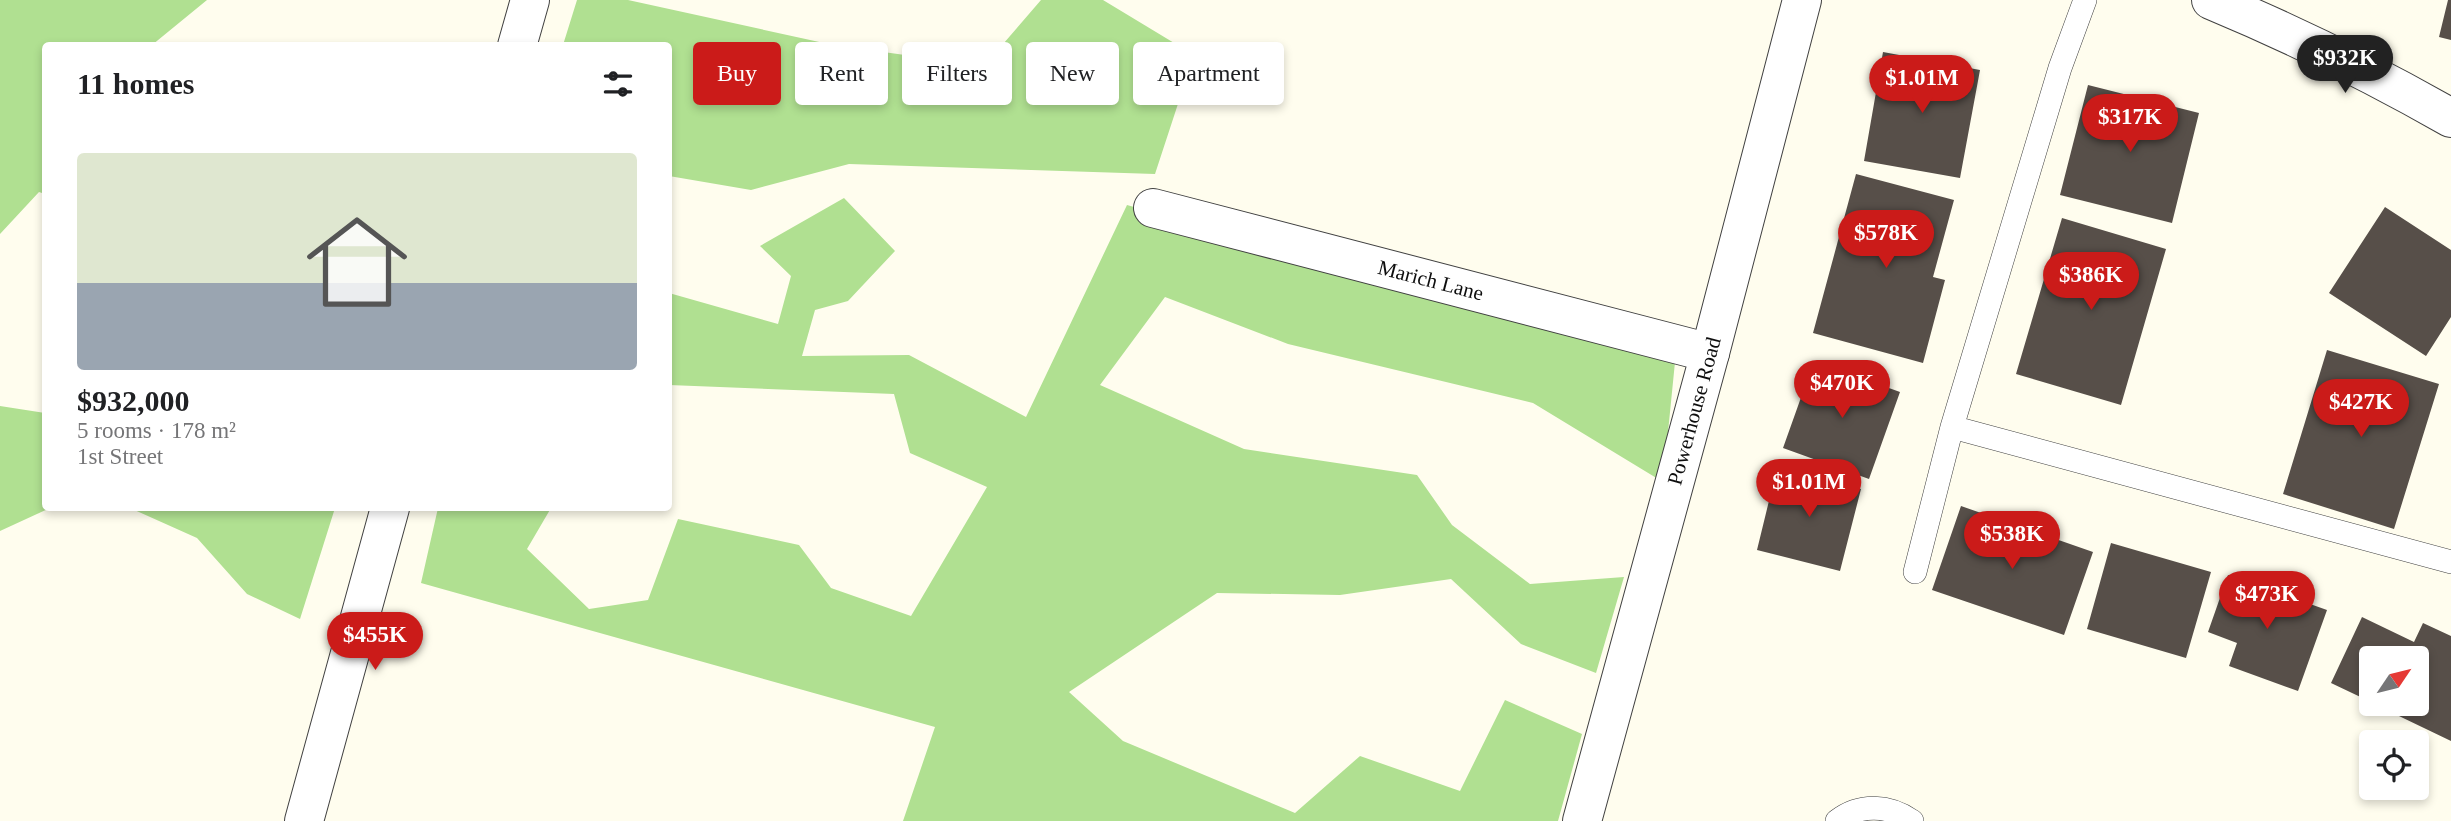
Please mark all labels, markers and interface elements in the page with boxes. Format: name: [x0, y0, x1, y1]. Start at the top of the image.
pin: $932K: [2296, 36, 2394, 95]
chip: Buy: [693, 42, 781, 105]
chip: Rent: [795, 42, 888, 105]
chip: Filters: [902, 42, 1012, 105]
chip: New: [1026, 42, 1119, 105]
chip: Apartment: [1133, 42, 1284, 105]
text: $932K: [2313, 45, 2377, 70]
pin: $1.01M: [1865, 55, 1979, 115]
icon: filters: [599, 65, 637, 103]
text: $1.01M: [1885, 65, 1959, 90]
text: 11 homes: [77, 67, 195, 100]
pin: $317K: [2081, 94, 2179, 154]
text: $317K: [2098, 104, 2162, 129]
icon: home: [294, 199, 420, 325]
pin: $578K: [1837, 210, 1935, 270]
text: $578K: [1854, 220, 1918, 245]
pin: $386K: [2042, 252, 2140, 312]
street label: Marich Lane: [1375, 255, 1486, 306]
text: $386K: [2059, 262, 2123, 287]
street label: Powerhouse Road: [1662, 334, 1726, 488]
pin: $470K: [1793, 360, 1891, 420]
text: $470K: [1810, 370, 1874, 395]
pin: $427K: [2312, 380, 2410, 439]
text: $932,000: [77, 384, 190, 417]
text: $427K: [2329, 389, 2393, 414]
text: 5 rooms · 178 m²: [77, 418, 236, 443]
text: 1st Street: [77, 444, 163, 469]
pin: $1.01M: [1752, 460, 1866, 519]
text: $1.01M: [1772, 469, 1846, 494]
pin: $538K: [1963, 512, 2061, 571]
text: $538K: [1980, 521, 2044, 546]
pin: $473K: [2218, 572, 2316, 631]
text: $473K: [2235, 581, 2299, 606]
pin: $455K: [326, 612, 424, 672]
text: $455K: [343, 622, 407, 647]
north arrow: [2359, 646, 2429, 716]
map controls: [2359, 646, 2429, 800]
button: locate: [2359, 730, 2429, 800]

